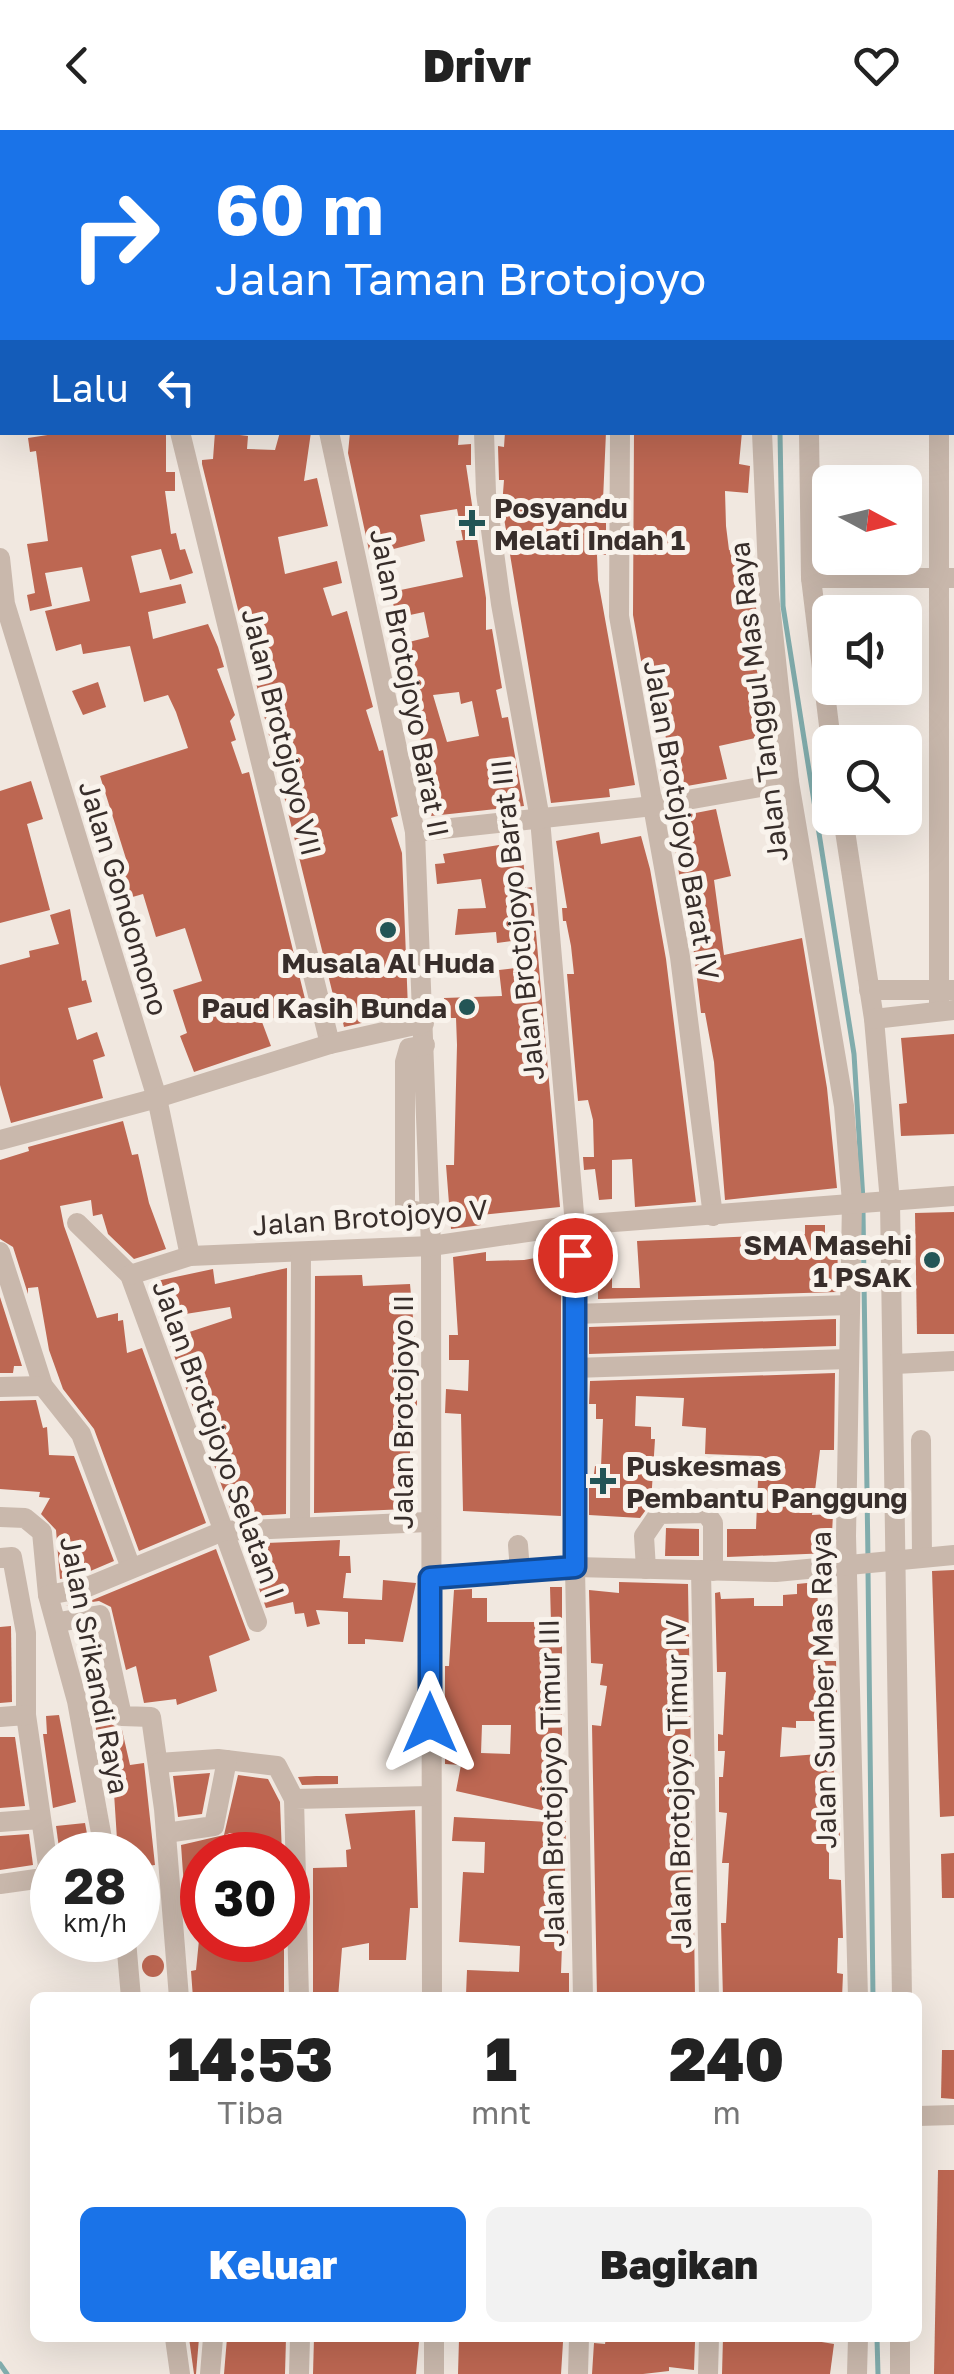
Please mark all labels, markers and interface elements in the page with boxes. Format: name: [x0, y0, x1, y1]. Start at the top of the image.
icon: back: [50, 38, 105, 93]
text: Drivr: [423, 38, 531, 92]
icon: heart: [849, 38, 904, 93]
text: 60 m: [215, 166, 384, 250]
icon: right: [50, 170, 180, 300]
text: Jalan Taman Brotojoyo: [215, 251, 706, 305]
icon: left: [149, 360, 204, 415]
text: Lalu: [50, 365, 129, 410]
north arrow: [812, 465, 922, 575]
map controls: [812, 465, 922, 835]
place label: Posyandu Melati Indah 1: [494, 491, 685, 556]
marker: Posyandu Melati Indah 1: [459, 510, 485, 536]
street label: Jalan Brotojoyo Barat II: [364, 526, 456, 840]
street label: Jalan Tanggul Mas Raya: [722, 540, 794, 864]
button: sound: [812, 595, 922, 705]
street label: Jalan Brotojoyo VII: [235, 605, 329, 859]
street label: Jalan Brotojoyo Barat IV: [638, 658, 726, 983]
button: search: [812, 725, 922, 835]
street label: Jalan Brotojoyo Barat III: [484, 758, 550, 1082]
street label: Jalan Gondomono: [73, 777, 175, 1019]
marker: Musala Al Huda: [377, 919, 399, 941]
place label: Musala Al Huda: [281, 946, 495, 979]
place label: Paud Kasih Bunda: [201, 991, 447, 1024]
marker: Paud Kasih Bunda: [456, 996, 478, 1018]
street label: Jalan Brotojoyo V: [251, 1192, 489, 1242]
pin: [533, 1213, 618, 1298]
icon: arrive: [548, 1228, 603, 1283]
place label: SMA Masehi 1 PSAK: [743, 1228, 912, 1293]
marker: SMA Masehi 1 PSAK: [921, 1249, 943, 1271]
street label: Jalan Brotojoyo Selatan I: [146, 1276, 292, 1602]
street label: Jalan Brotojoyo II: [386, 1295, 419, 1529]
place label: Puskesmas Pembantu Panggung: [626, 1449, 908, 1514]
marker: Puskesmas Pembantu Panggung: [590, 1468, 616, 1494]
street label: Jalan Sumber Mas Raya: [804, 1531, 842, 1849]
street label: Jalan Srikandi Raya: [54, 1533, 136, 1797]
street label: Jalan Brotojoyo Timur III: [532, 1619, 570, 1947]
street label: Jalan Brotojoyo Timur IV: [659, 1619, 697, 1949]
position arrow: [378, 1671, 482, 1775]
speed limit sign: 30: [180, 1832, 310, 1962]
text: 28: [64, 1855, 126, 1915]
text: km/h: [63, 1907, 127, 1938]
text: 14:53: [168, 2022, 333, 2094]
text: 1: [485, 2022, 517, 2094]
text: 240: [669, 2022, 784, 2094]
text: Tiba: [217, 2093, 284, 2131]
text: mnt: [471, 2093, 531, 2131]
text: m: [712, 2093, 741, 2131]
button: Keluar: [80, 2207, 466, 2322]
button: Bagikan: [486, 2207, 872, 2322]

